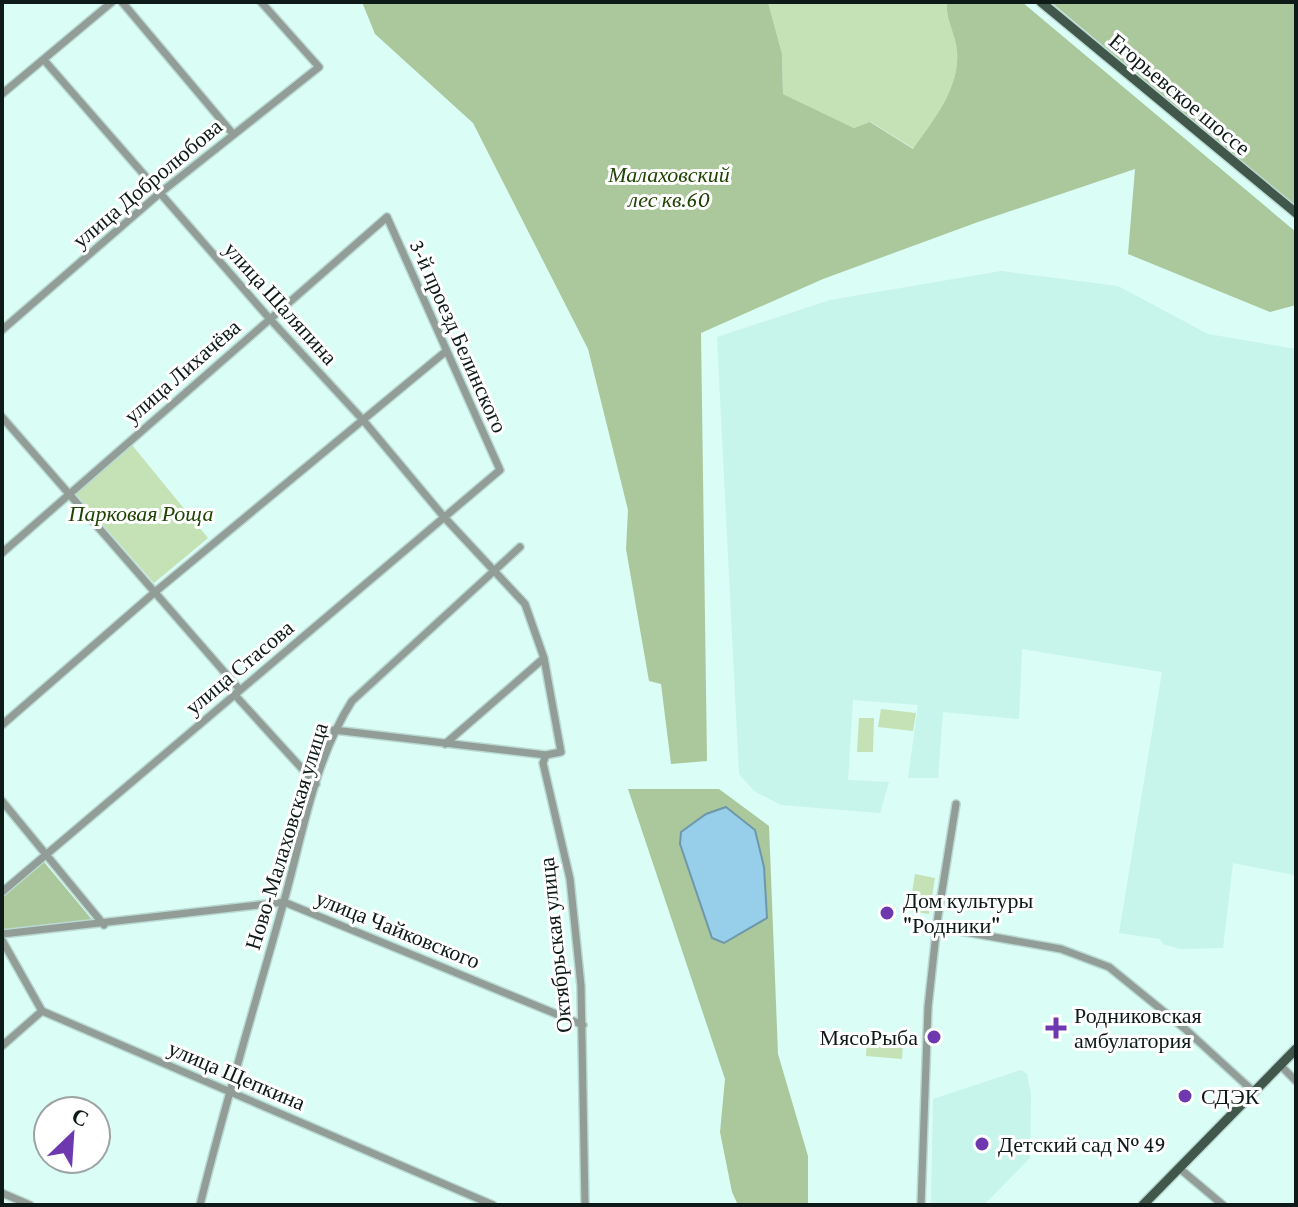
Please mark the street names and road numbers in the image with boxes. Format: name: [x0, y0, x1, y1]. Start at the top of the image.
street label: Егорьевское шоссе: [1104, 28, 1255, 161]
street label: улица Добролюбова: [68, 114, 227, 253]
street label: 3-й проезд Белинского: [405, 236, 512, 437]
street label: улица Шаляпина: [219, 237, 343, 370]
street label: улица Лихачёва: [119, 314, 246, 429]
street label: улица Стасова: [180, 615, 299, 720]
street label: Ново-Малаховская улица: [240, 719, 333, 953]
street label: Октябрьская улица: [534, 856, 577, 1034]
street label: улица Чайковского: [312, 885, 484, 974]
street label: улица Щепкина: [165, 1035, 309, 1116]

